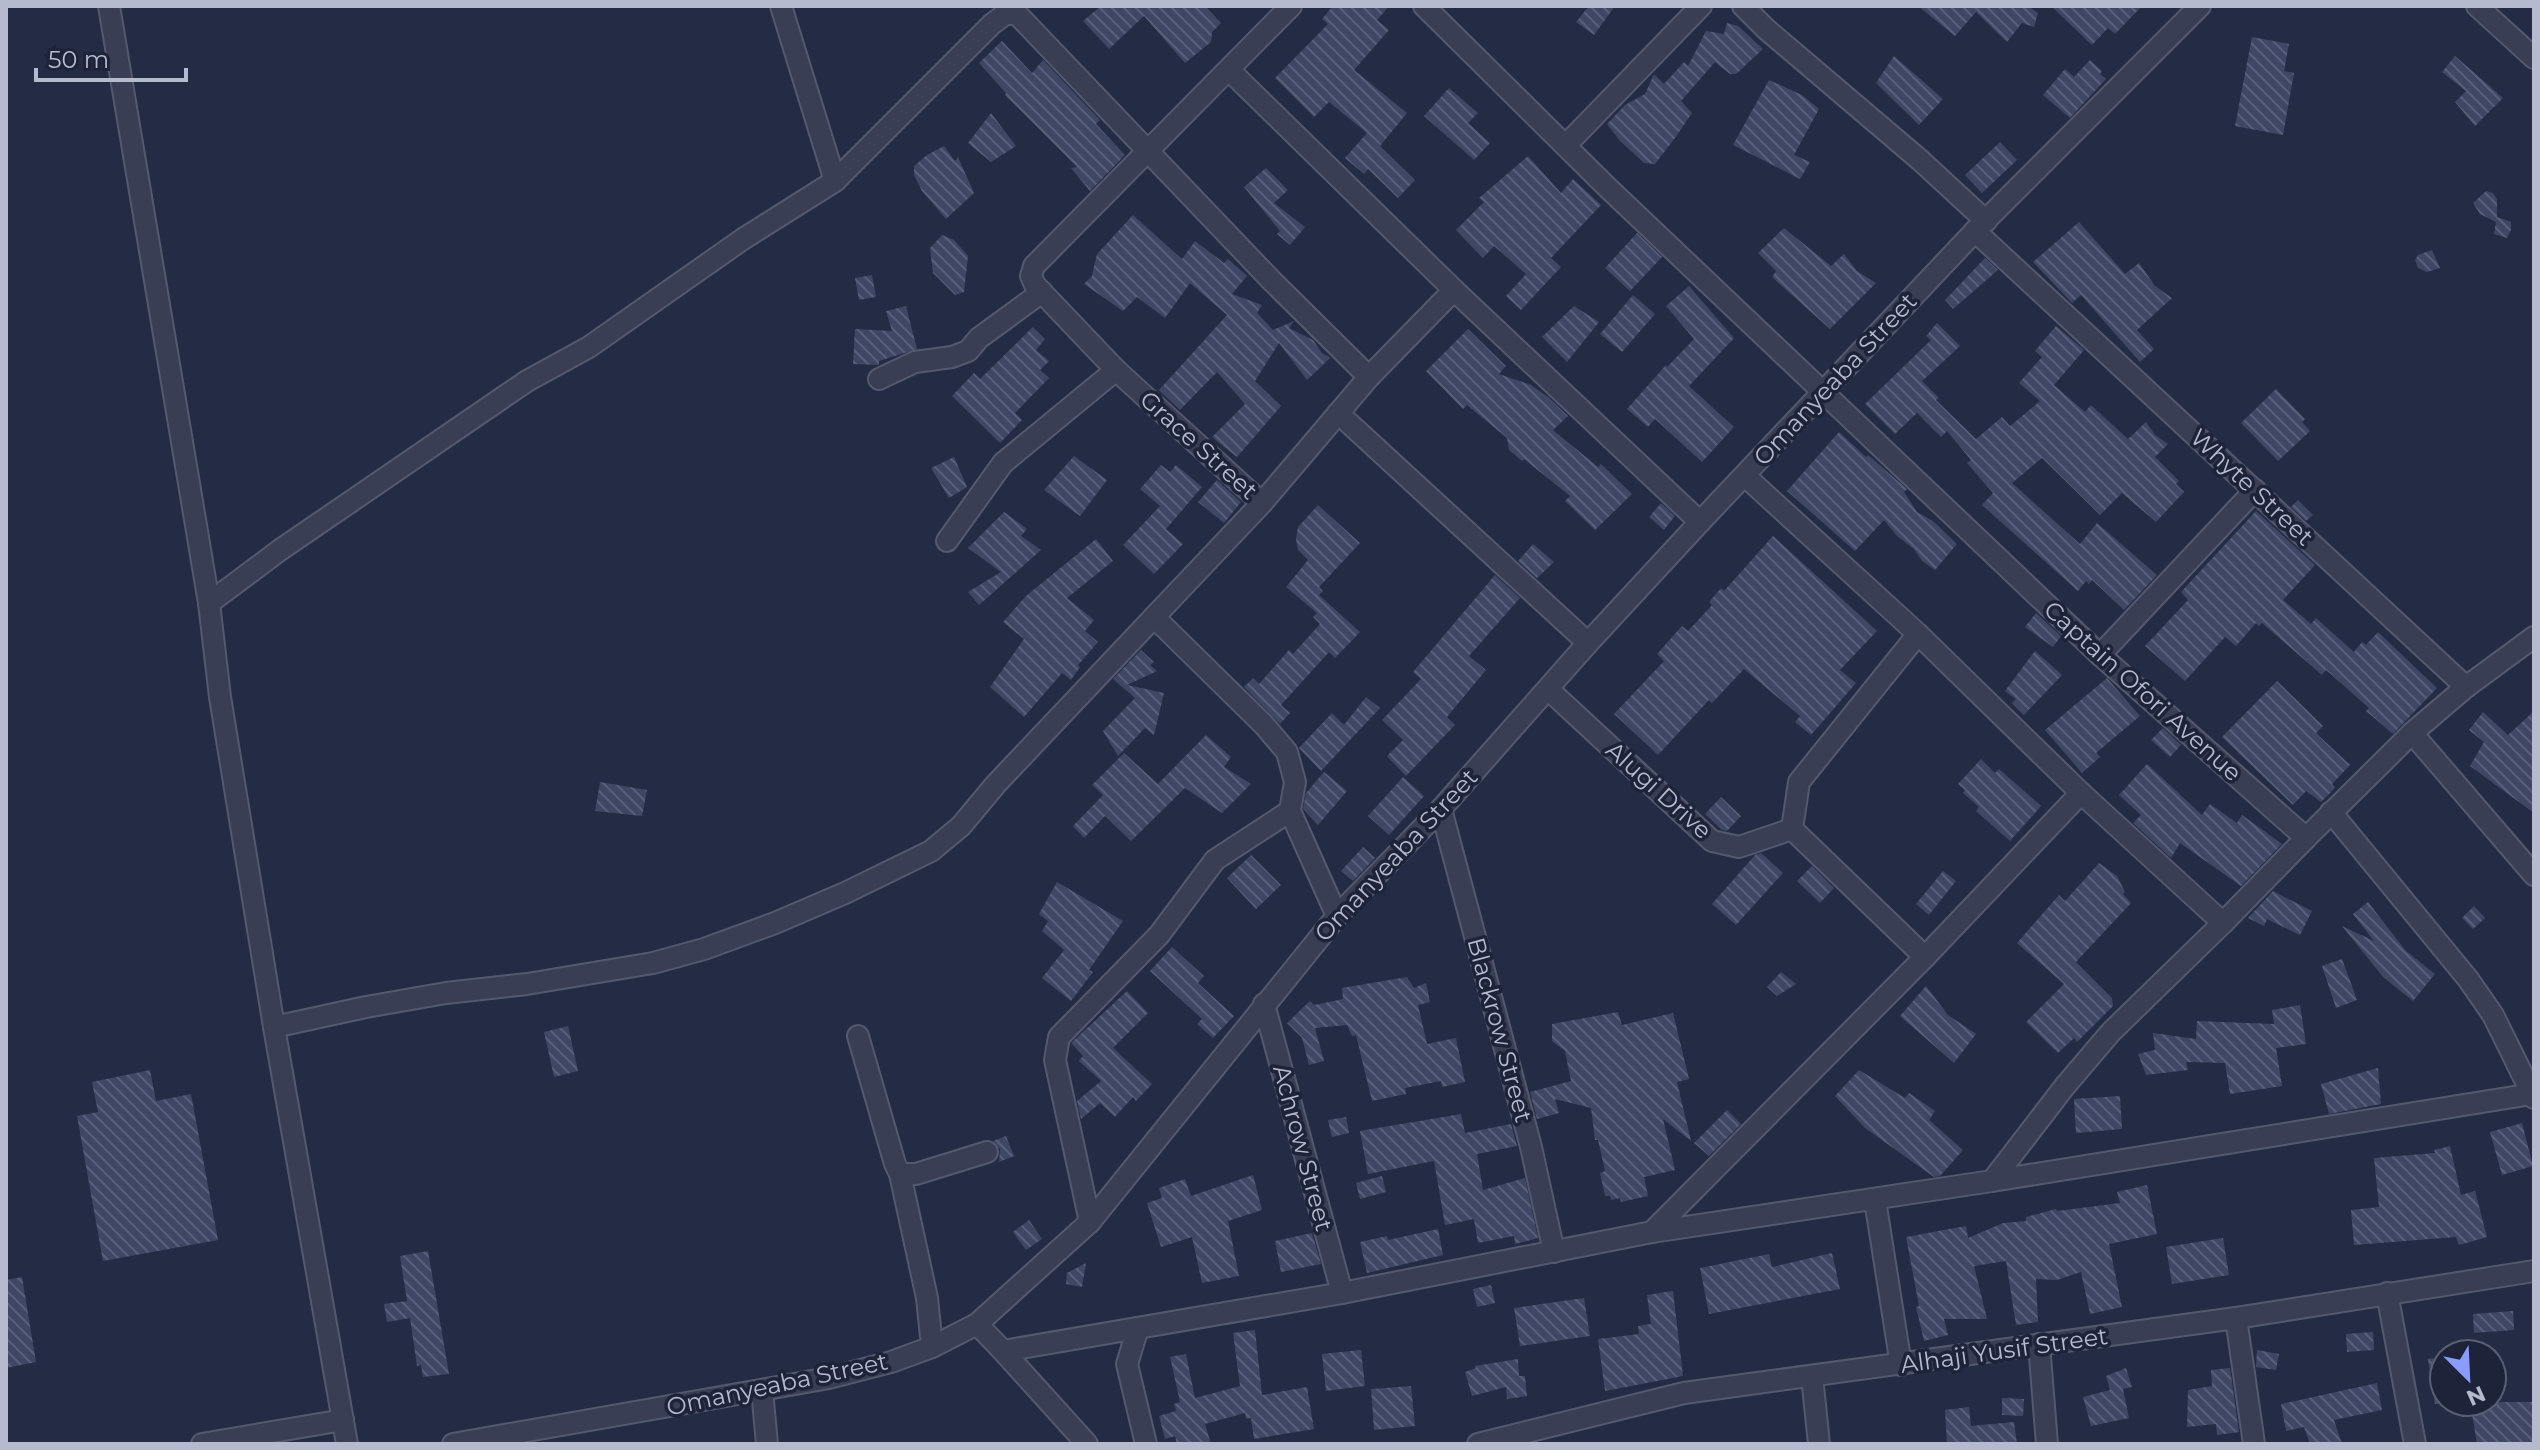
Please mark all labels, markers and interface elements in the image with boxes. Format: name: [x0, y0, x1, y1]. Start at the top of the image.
scale bar: [36, 32, 186, 82]
text: 50 m: [48, 45, 109, 74]
street label: Omanyeaba Street: [1747, 286, 1923, 471]
street label: Grace Street: [1134, 385, 1264, 505]
street label: Whyte Street: [2184, 423, 2320, 552]
street label: Captain Ofori Avenue: [2038, 595, 2248, 787]
street label: Alugi Drive: [1600, 735, 1718, 845]
street label: Omanyeaba Street: [1308, 762, 1484, 947]
street label: Blackrow Street: [1461, 934, 1539, 1126]
street label: Achrow Street: [1267, 1062, 1339, 1234]
street label: Alhaji Yusif Street: [1898, 1321, 2110, 1379]
north arrow: [2428, 1338, 2508, 1418]
street label: Omanyeaba Street: [664, 1346, 891, 1422]
text: N: [2462, 1380, 2490, 1412]

